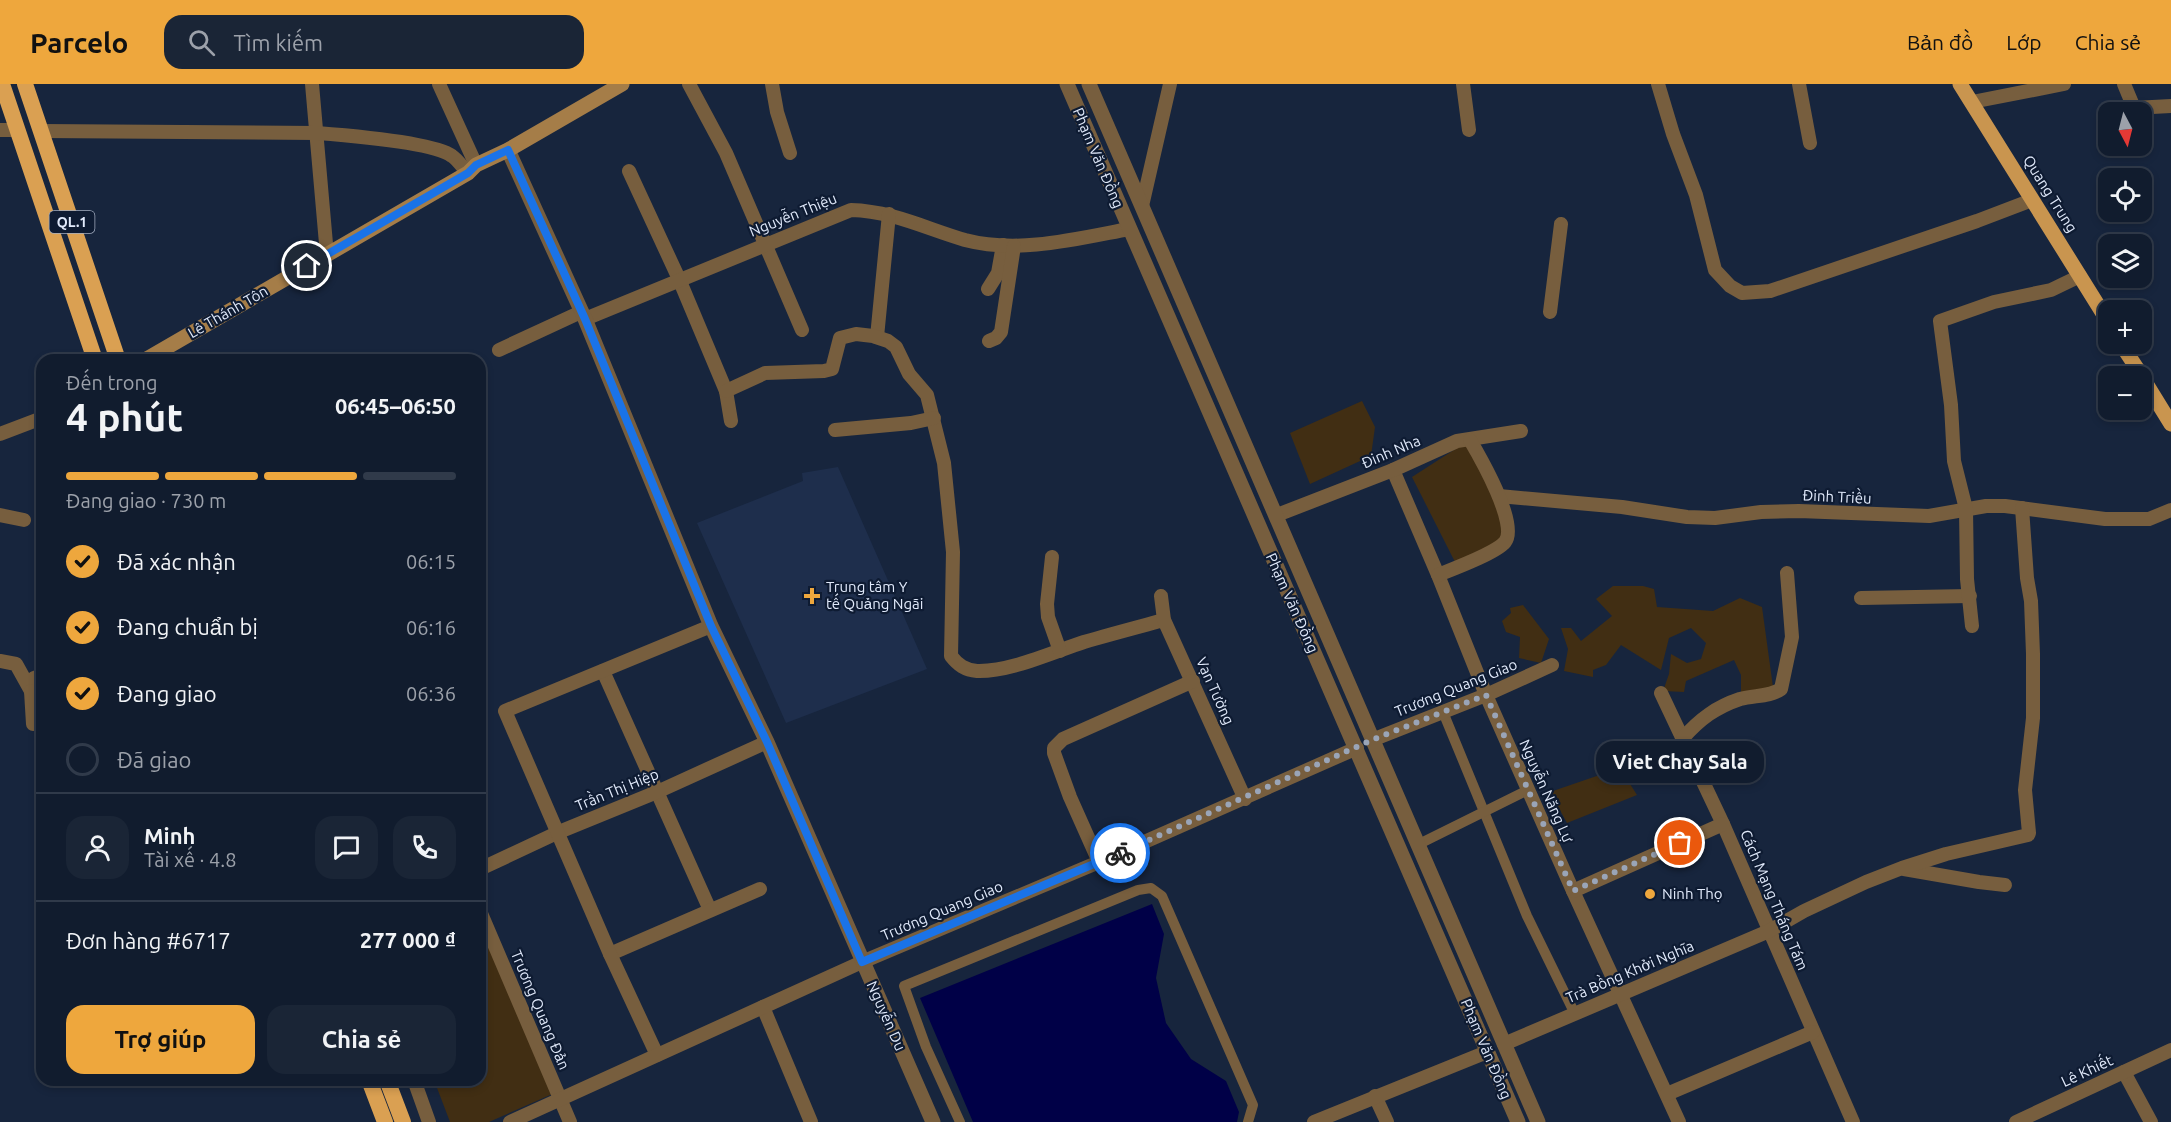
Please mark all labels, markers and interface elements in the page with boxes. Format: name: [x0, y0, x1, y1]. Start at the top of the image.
search box: [164, 15, 584, 69]
icon: search: [185, 26, 218, 59]
text: Parcelo: [30, 27, 128, 58]
text: Tìm kiếm: [233, 30, 323, 55]
text: Bản đồ: [1907, 30, 1973, 54]
text: Lớp: [2006, 30, 2042, 54]
text: Chia sẻ: [2075, 30, 2141, 54]
north arrow: [2098, 102, 2152, 156]
map controls: [2098, 102, 2152, 420]
street label: Phạm Văn Đồng: [1070, 104, 1129, 211]
street label: Quang Trung: [2020, 152, 2081, 235]
button: locate: [2098, 168, 2152, 222]
street label: Nguyễn Thiệu: [746, 188, 839, 240]
road number: QL.1: [50, 211, 94, 233]
button: layers: [2098, 234, 2152, 288]
pin: [281, 240, 332, 291]
icon: home: [290, 249, 323, 282]
street label: Lê Thánh Tôn: [185, 282, 271, 341]
button: +: [2098, 300, 2152, 354]
button: −: [2098, 366, 2152, 420]
text: Đến trong: [66, 371, 157, 394]
text: 06:45–06:50: [335, 393, 456, 418]
text: 4 phút: [66, 395, 183, 438]
street label: Đinh Nha: [1359, 432, 1423, 471]
street label: Đinh Triều: [1802, 485, 1872, 507]
text: Đang giao · 730 m: [66, 489, 226, 512]
icon: check: [66, 545, 99, 578]
text: Đã xác nhận: [117, 549, 236, 574]
text: 06:15: [406, 550, 456, 573]
street label: Phạm Văn Đồng: [1263, 550, 1324, 655]
place label: Trung tâm Y tế Quảng Ngãi: [826, 578, 923, 612]
marker: Trung tâm Y tế Quảng Ngãi: [803, 587, 821, 605]
icon: check: [66, 611, 99, 644]
text: Đang chuẩn bị: [117, 614, 258, 639]
text: 06:16: [406, 616, 456, 639]
street label: Vạn Tường: [1193, 655, 1238, 727]
street label: Trương Quang Giao: [1392, 655, 1519, 720]
icon: check: [66, 677, 99, 710]
text: Đang giao: [117, 681, 217, 706]
text: 06:36: [406, 682, 456, 705]
street label: Nguyễn Năng Lự: [1516, 736, 1579, 846]
callout: Viet Chay Sala: [1596, 741, 1764, 783]
text: Đã giao: [117, 747, 191, 772]
text: Viet Chay Sala: [1612, 750, 1748, 773]
street label: Trần Thị Hiệp: [572, 764, 661, 814]
button: person: [66, 816, 129, 879]
button: chat: [315, 816, 378, 879]
button: phone: [393, 816, 456, 879]
pin: [1654, 817, 1705, 868]
text: Minh: [144, 823, 195, 848]
courier: [1090, 823, 1150, 883]
icon: bag: [1663, 826, 1696, 859]
street label: Cách Mạng Tháng Tám: [1737, 827, 1812, 973]
icon: bike: [1104, 837, 1137, 870]
text: Tài xế · 4.8: [144, 848, 237, 871]
street label: Trương Quang Giao: [878, 877, 1005, 944]
place label: Ninh Thọ: [1662, 885, 1723, 902]
marker: Ninh Thọ: [1643, 887, 1657, 901]
text: 277 000 ₫: [360, 927, 456, 952]
text: Đơn hàng #6717: [66, 928, 231, 953]
street label: Trà Bồng Khởi Nghĩa: [1563, 935, 1696, 1006]
street label: Trương Quang Đản: [508, 948, 573, 1072]
street label: Nguyễn Du: [864, 978, 911, 1053]
street label: Phạm Văn Đồng: [1458, 995, 1517, 1102]
button: Trợ giúp: [66, 1005, 255, 1074]
button: Chia sẻ: [267, 1005, 456, 1074]
street label: Lê Khiết: [2058, 1050, 2115, 1090]

